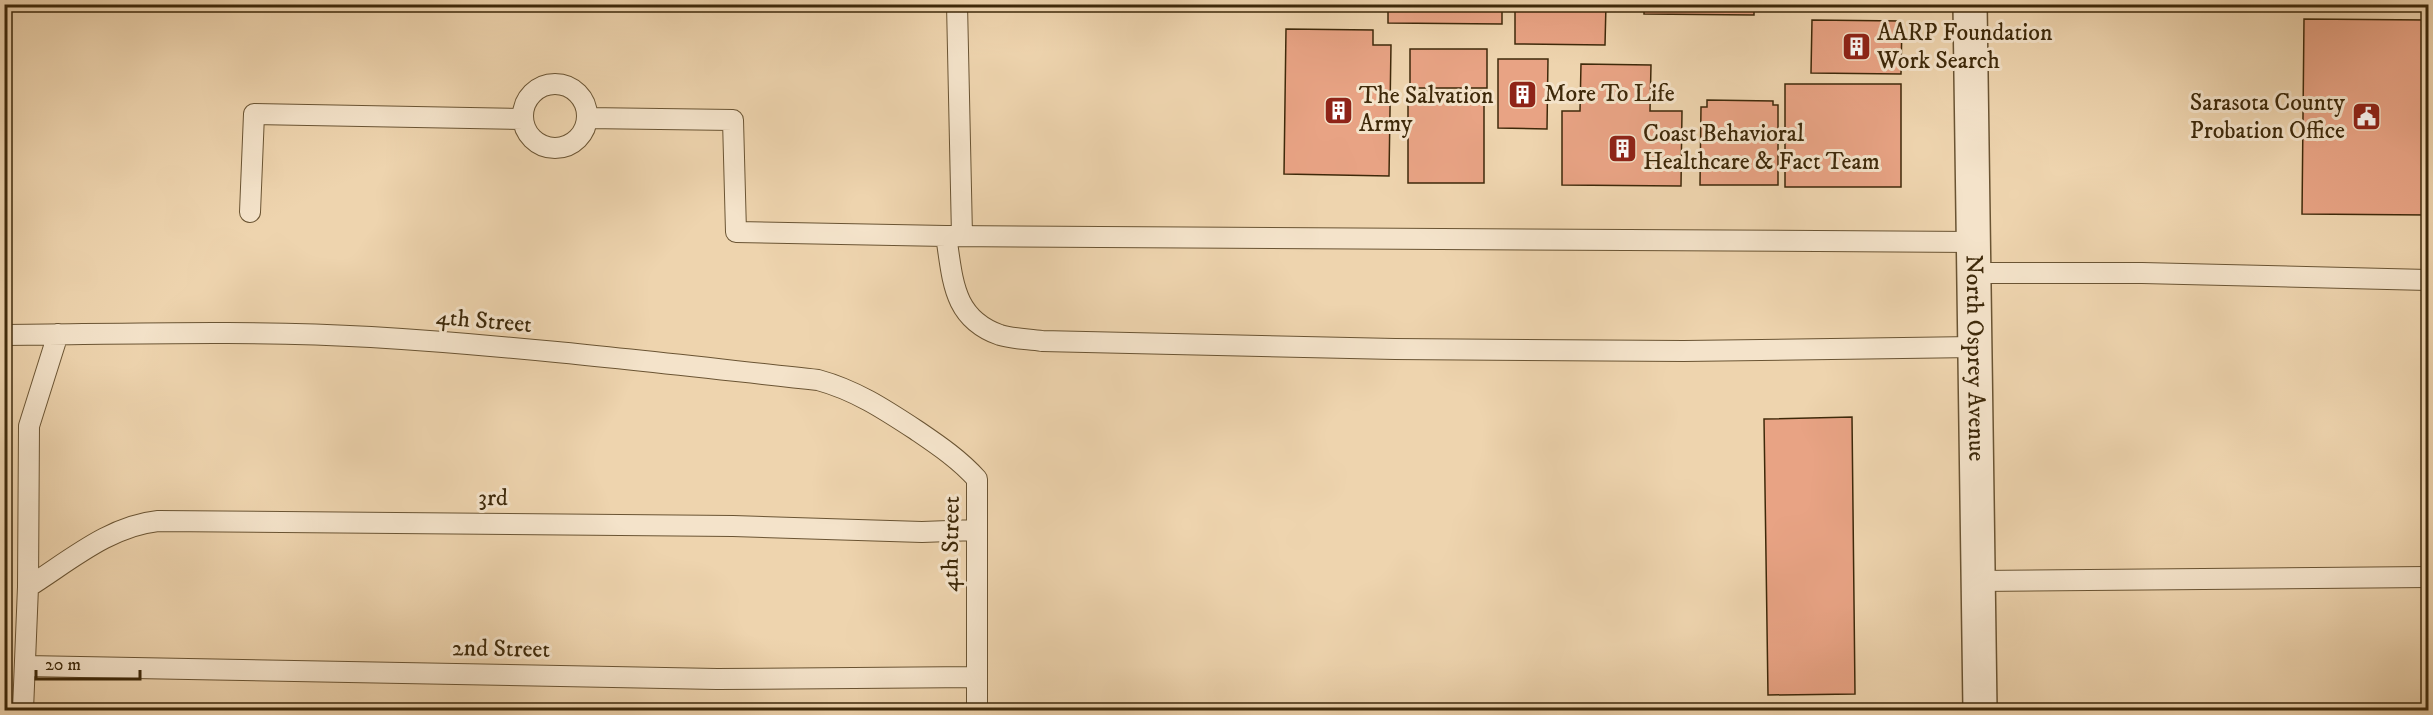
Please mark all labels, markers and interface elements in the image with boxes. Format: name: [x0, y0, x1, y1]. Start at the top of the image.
place label: AARP Foundation Work Search: [1876, 18, 2053, 76]
building icon: AARP Foundation Work Search: [1840, 31, 1872, 63]
building icon: More To Life: [1507, 78, 1539, 110]
place label: More To Life: [1544, 79, 1675, 109]
place label: The Salvation Army: [1359, 81, 1494, 139]
place label: Sarasota County Probation Office: [2190, 88, 2346, 146]
building icon: The Salvation Army: [1322, 94, 1354, 126]
public building icon: Sarasota County Probation Office: [2350, 101, 2382, 133]
place label: Coast Behavioral Healthcare & Fact Team: [1643, 119, 1880, 177]
building icon: Coast Behavioral Healthcare & Fact Team: [1606, 132, 1638, 164]
street label: North Osprey Avenue: [1959, 254, 1991, 462]
street label: 4th Street: [435, 302, 533, 340]
street label: 3rd: [478, 483, 508, 513]
street label: 4th Street: [935, 495, 967, 592]
street label: 2nd Street: [452, 633, 551, 665]
scale bar: [36, 643, 140, 681]
text: 20 m: [45, 654, 81, 676]

